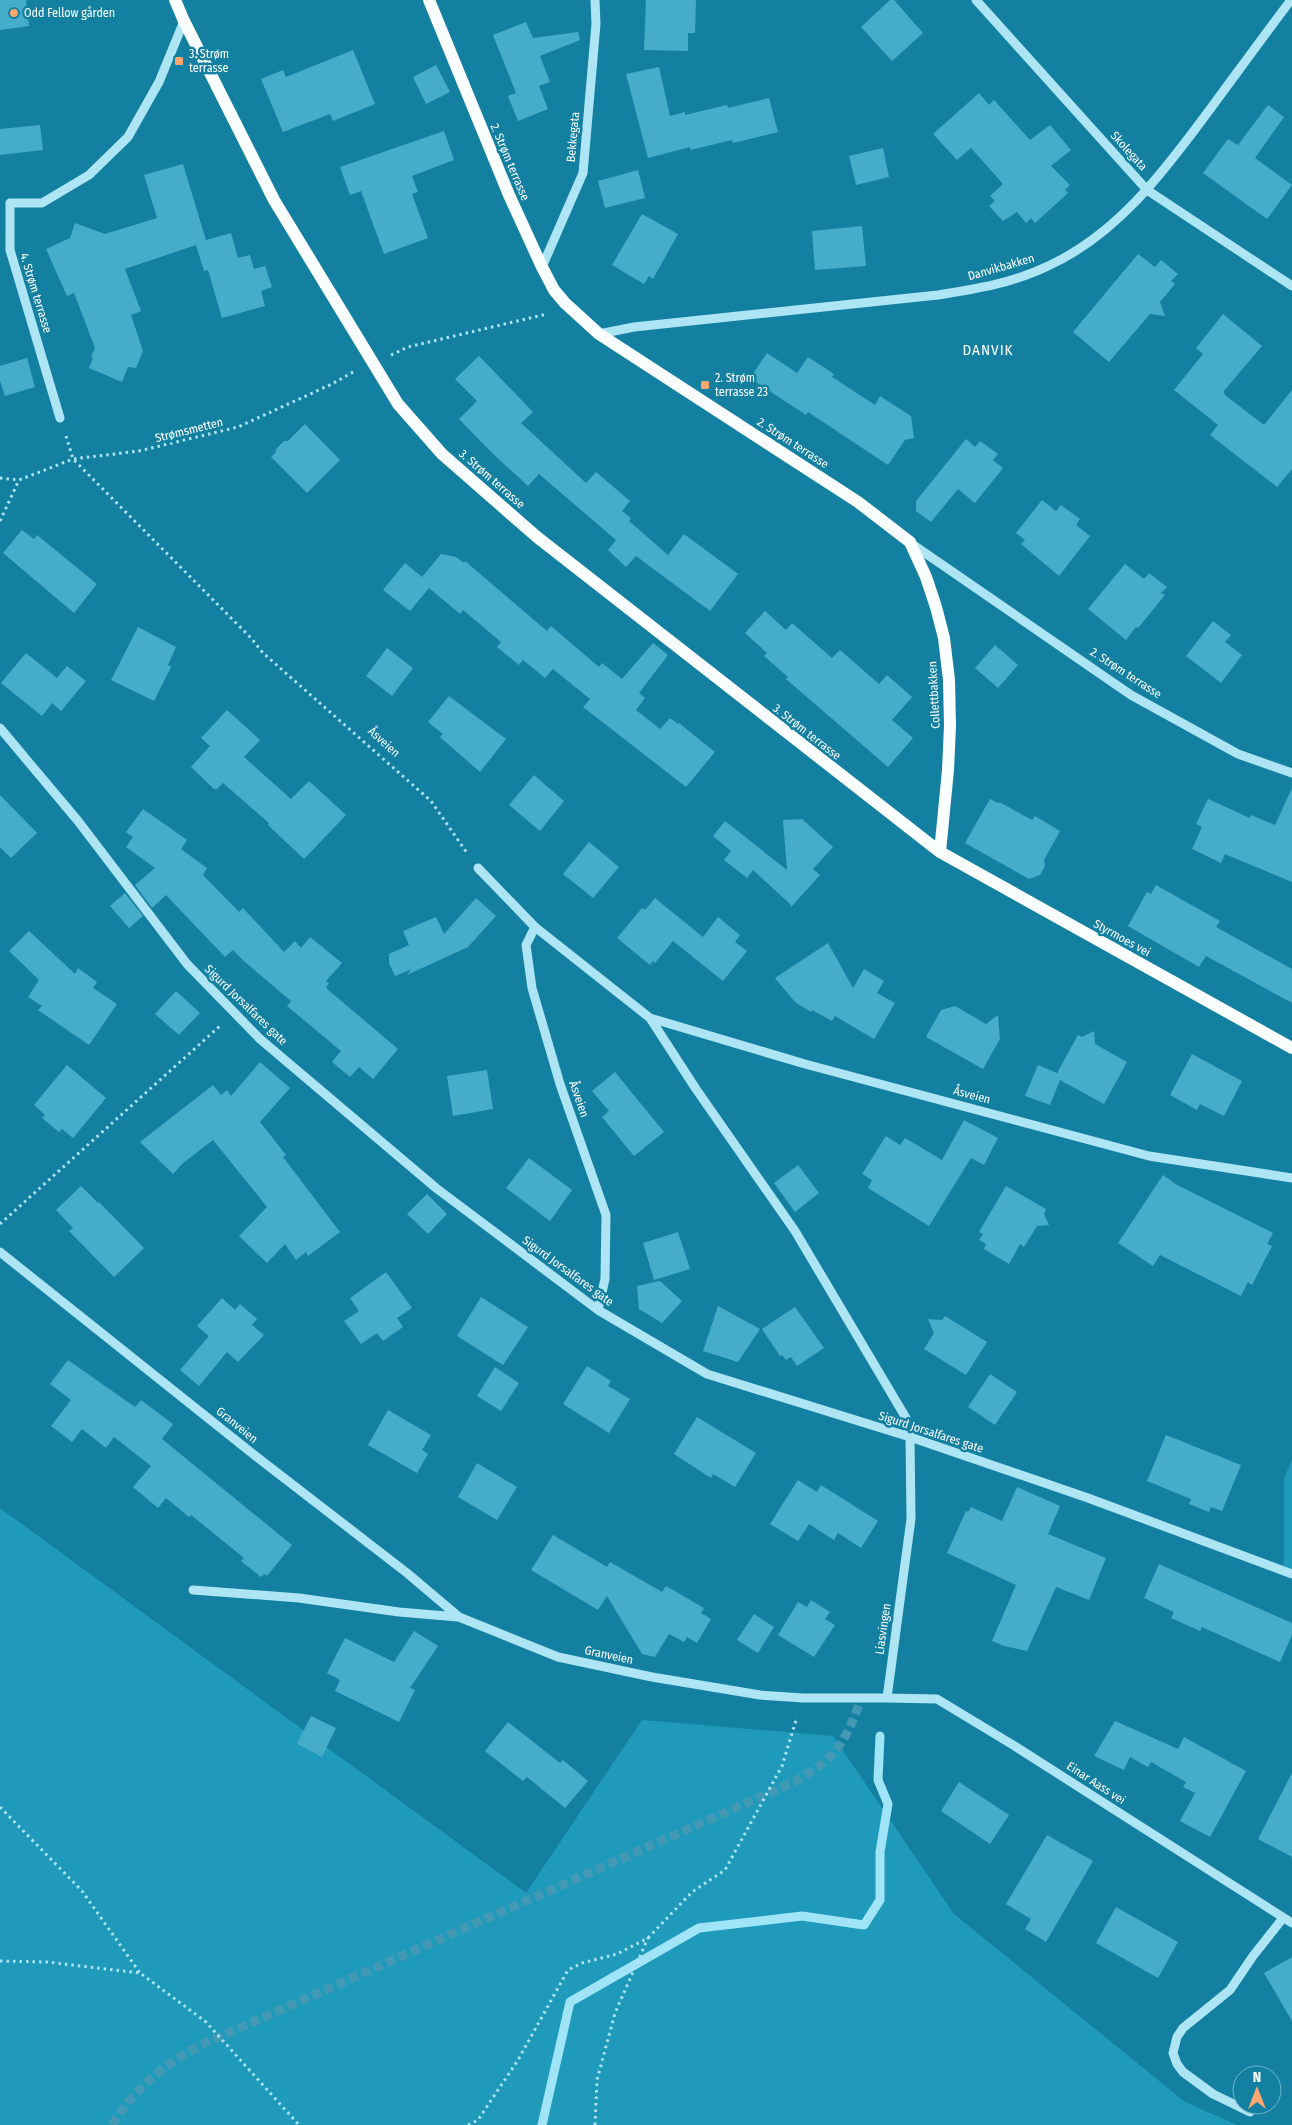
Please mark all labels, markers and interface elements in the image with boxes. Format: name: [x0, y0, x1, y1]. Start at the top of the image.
place label: Odd Fellow gården: [24, 6, 115, 20]
marker: Odd Fellow gården: [8, 7, 20, 19]
place label: 3. Strøm terrasse: [189, 47, 229, 75]
marker: 3. Strøm terrasse: [173, 55, 185, 67]
street label: Bekkegata: [564, 111, 582, 163]
street label: 2. Strøm terrasse: [487, 121, 533, 203]
street label: Skolegata: [1108, 129, 1150, 174]
street label: 4. Strøm terrasse: [17, 251, 55, 335]
street label: Danvikbakken: [966, 251, 1036, 283]
district label: DANVIK: [962, 341, 1014, 359]
place label: 2. Strøm terrasse 23: [715, 371, 768, 399]
marker: 2. Strøm terrasse 23: [699, 379, 711, 391]
street label: Strømsmetten: [154, 415, 224, 445]
street label: 2. Strøm terrasse: [755, 415, 831, 471]
street label: 3. Strøm terrasse: [456, 447, 528, 511]
street label: 2. Strøm terrasse: [1088, 645, 1164, 701]
street label: Collettbakken: [925, 661, 943, 729]
street label: 3. Strøm terrasse: [770, 701, 844, 763]
street label: Åsveien: [365, 723, 404, 760]
street label: Styrmoes vei: [1091, 917, 1153, 959]
street label: Sigurd Jorsalfares gate: [202, 962, 290, 1048]
street label: Åsveien: [566, 1078, 594, 1119]
street label: Åsveien: [952, 1081, 993, 1107]
street label: Sigurd Jorsalfares gate: [520, 1233, 616, 1309]
street label: Granveien: [213, 1404, 261, 1446]
street label: Sigurd Jorsalfares gate: [877, 1408, 985, 1456]
street label: Liasvingen: [872, 1603, 894, 1655]
street label: Granveien: [583, 1643, 635, 1667]
street label: Einar Aass vei: [1064, 1759, 1128, 1807]
north arrow: [1232, 2065, 1282, 2115]
text: N: [1253, 2069, 1261, 2086]

